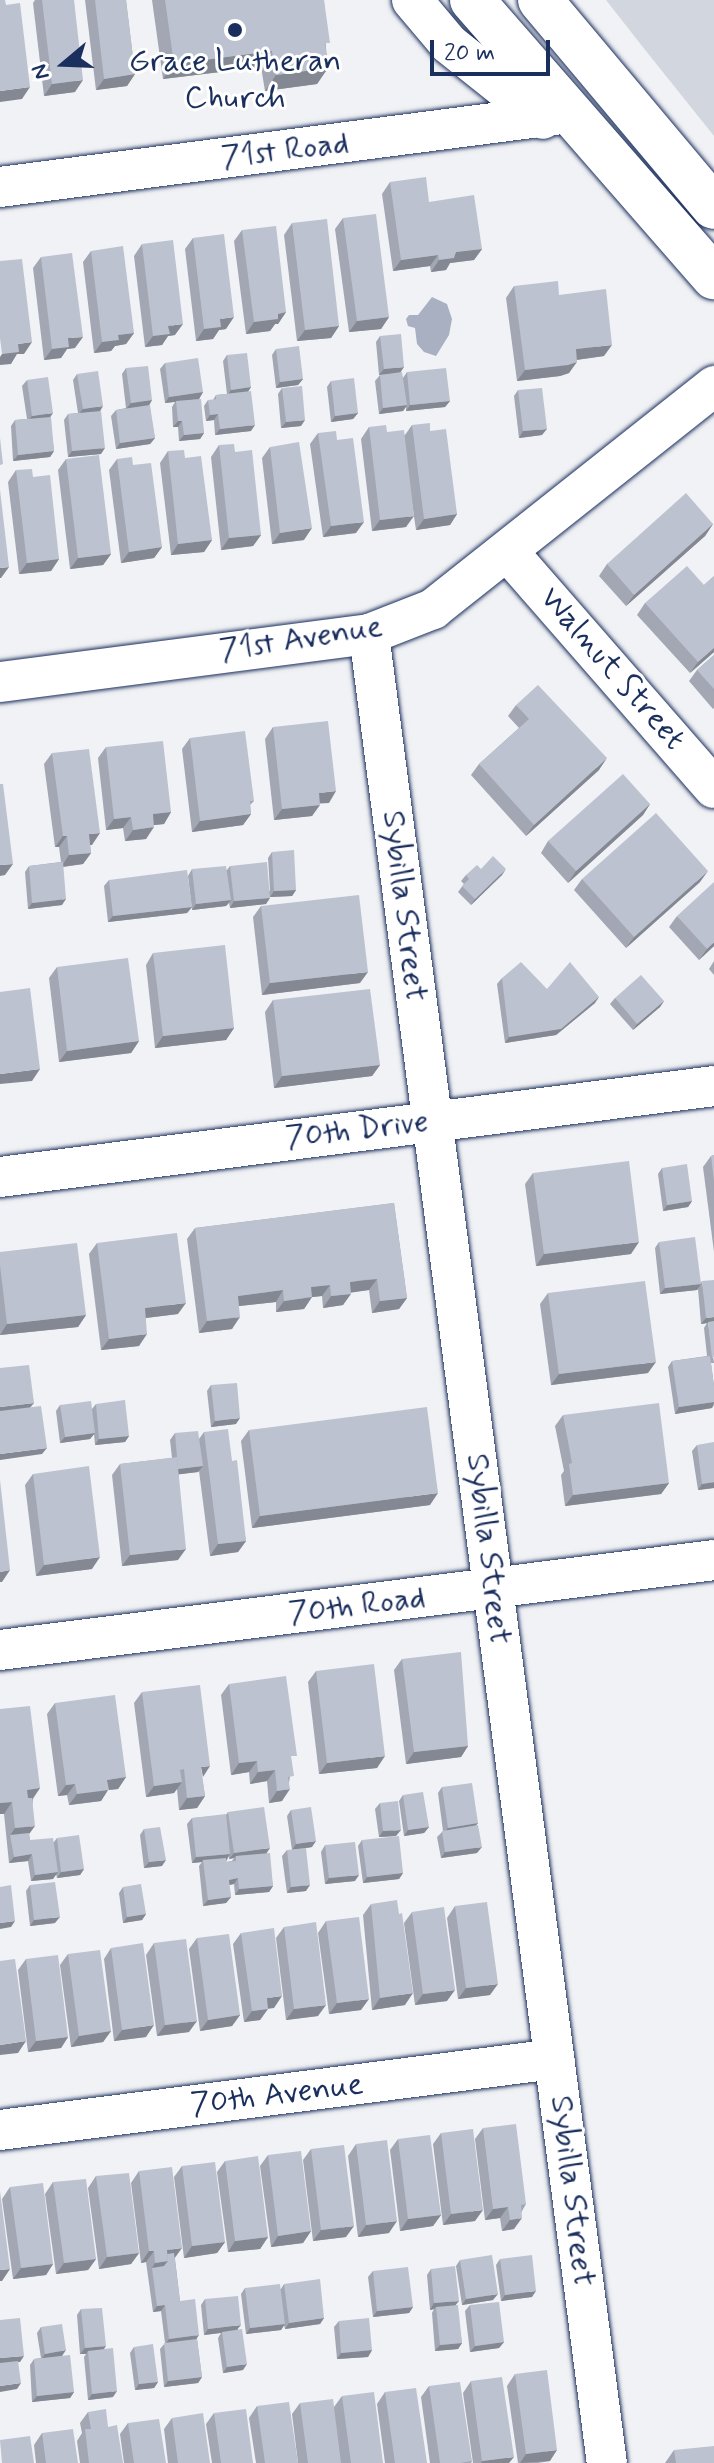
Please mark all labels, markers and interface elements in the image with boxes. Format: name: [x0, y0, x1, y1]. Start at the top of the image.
marker: Grace Lutheran Church: [226, 21, 244, 39]
north arrow: [24, 24, 104, 104]
scale bar: [434, 24, 554, 74]
text: 20 m: [444, 38, 495, 69]
place label: Grace Lutheran Church: [131, 43, 339, 118]
text: N: [26, 60, 57, 83]
street label: 71st Road: [219, 124, 351, 178]
street label: Walnut Street: [529, 578, 695, 760]
street label: 71st Avenue: [217, 607, 385, 671]
street label: Sybilla Street: [373, 809, 435, 1003]
street label: 70th Drive: [283, 1102, 431, 1158]
street label: Sybilla Street: [457, 1452, 519, 1646]
street label: 70th Road: [286, 1579, 428, 1633]
street label: 70th Avenue: [189, 2065, 365, 2125]
street label: Sybilla Street: [541, 2094, 603, 2288]

